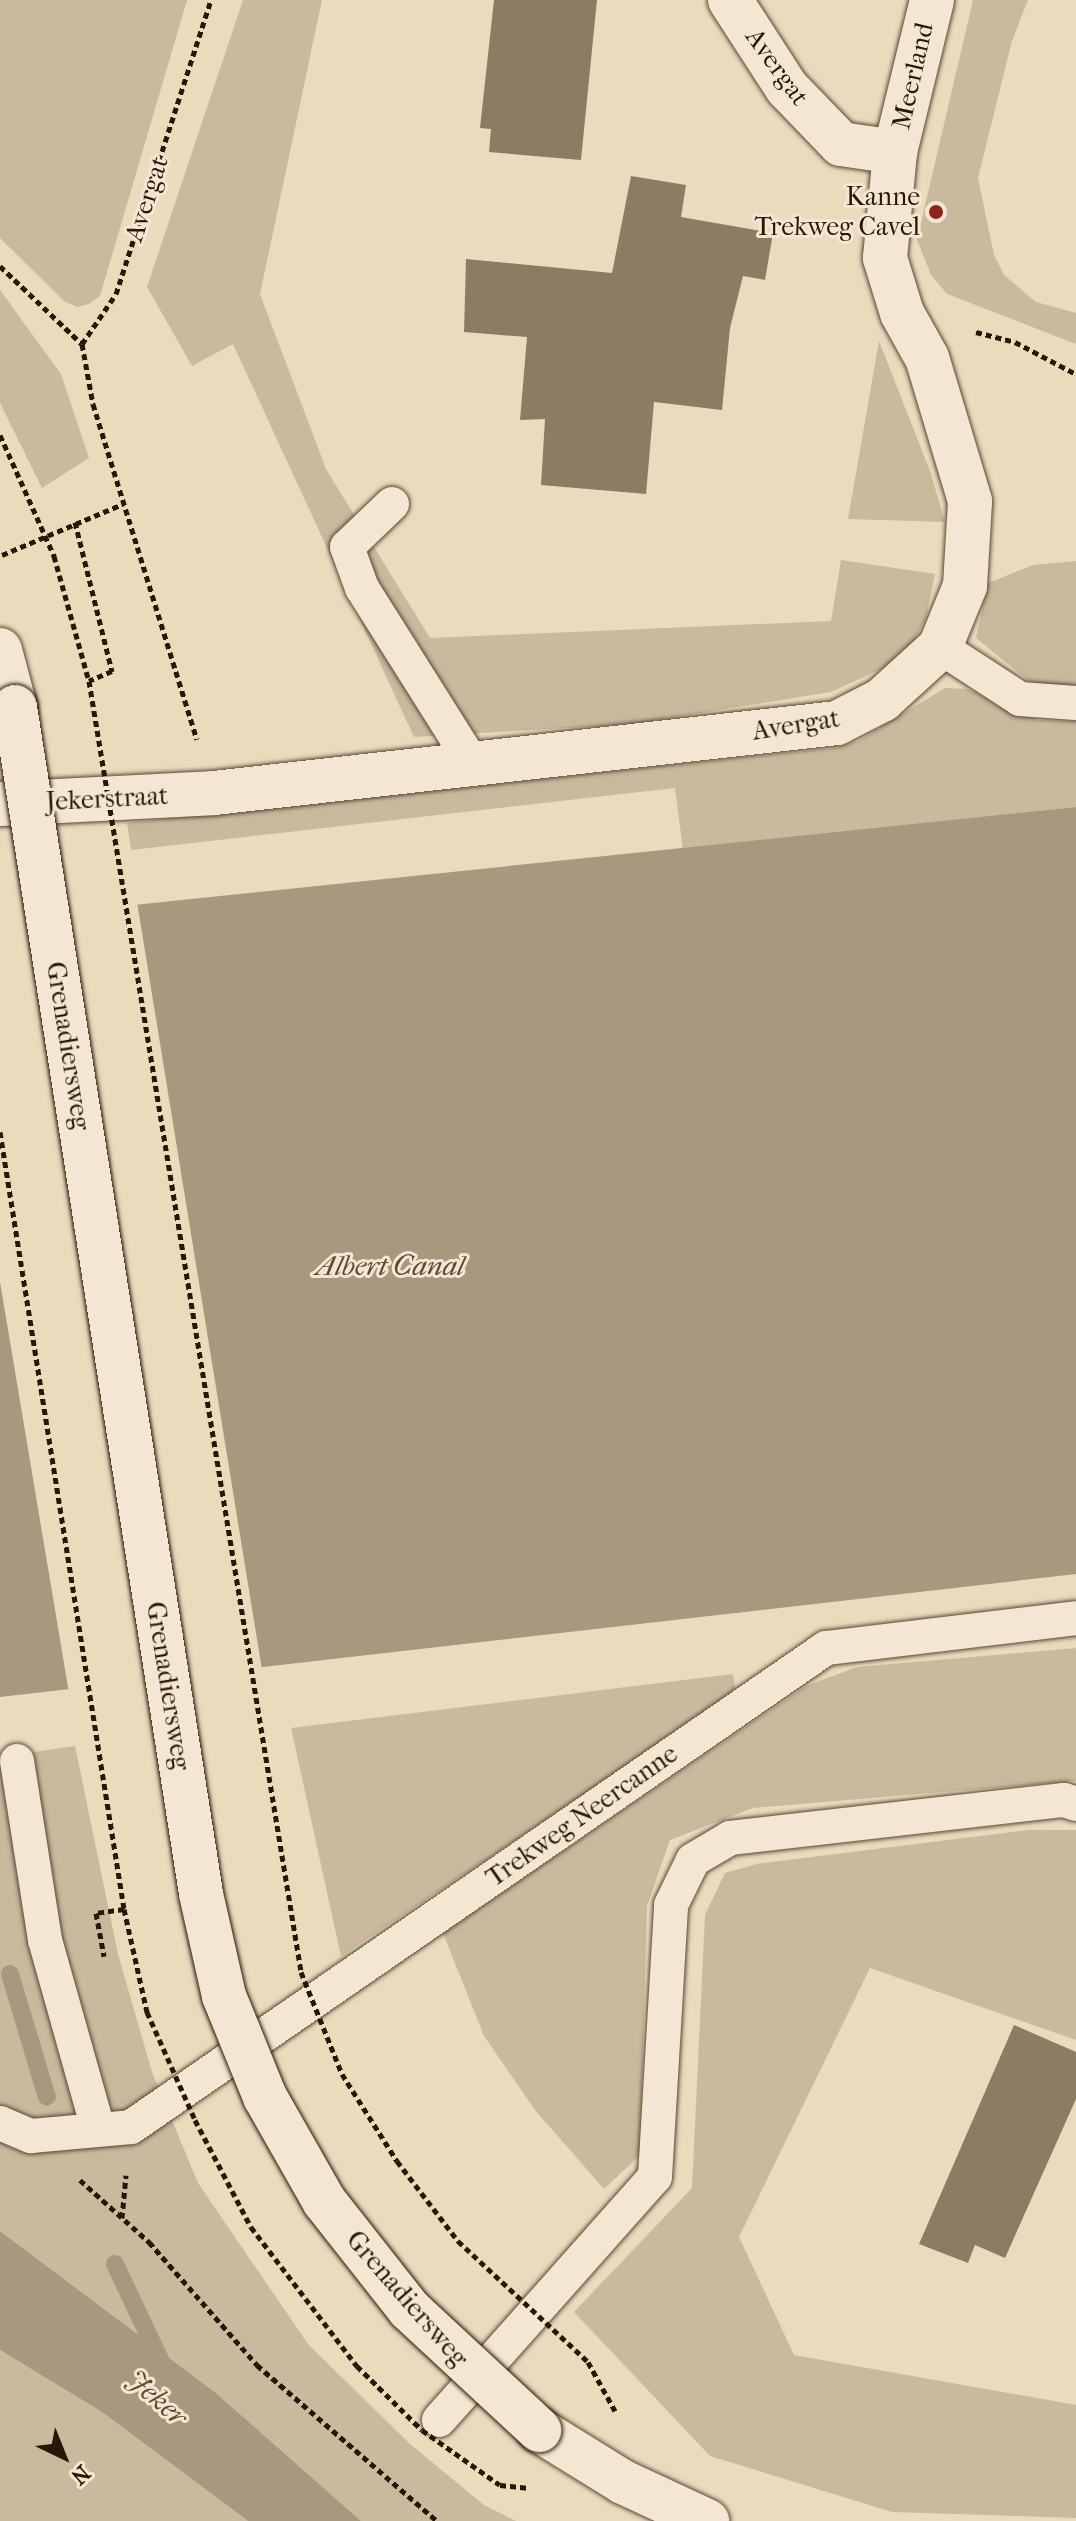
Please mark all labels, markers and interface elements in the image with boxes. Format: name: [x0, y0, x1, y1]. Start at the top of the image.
street label: Meerland: [886, 20, 940, 132]
street label: Avergat: [739, 22, 815, 112]
street label: Avergat: [119, 152, 175, 246]
place label: Kanne Trekweg Cavel: [754, 181, 920, 242]
marker: Kanne Trekweg Cavel: [927, 203, 945, 221]
street label: Avergat: [750, 703, 842, 747]
street label: Jekerstraat: [45, 780, 169, 818]
street label: Grenadiersweg: [39, 960, 97, 1132]
water label: Albert Canal: [316, 1249, 464, 1283]
street label: Grenadiersweg: [139, 1600, 197, 1772]
street label: Trekweg Neercanne: [480, 1738, 684, 1894]
street label: Grenadiersweg: [339, 2225, 475, 2373]
water label: Jeker: [120, 2363, 194, 2433]
north arrow: [24, 2417, 104, 2497]
text: N: [65, 2459, 95, 2490]

